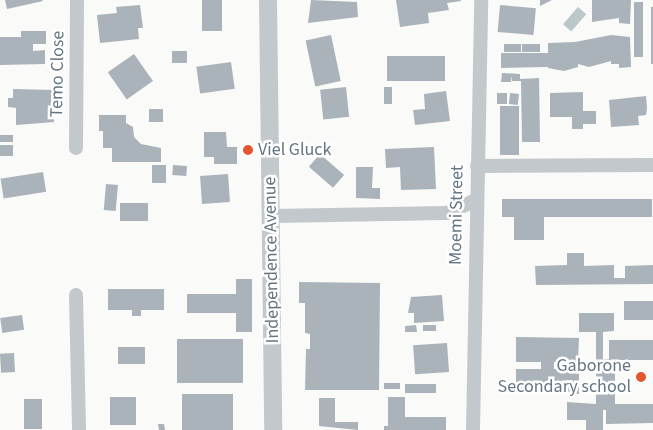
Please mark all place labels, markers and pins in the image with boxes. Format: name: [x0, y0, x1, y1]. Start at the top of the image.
place label: Viel Gluck: [258, 139, 331, 161]
marker: Viel Gluck: [242, 144, 254, 156]
place label: Gaborone Secondary school: [498, 356, 631, 398]
marker: Gaborone Secondary school: [635, 371, 647, 383]

